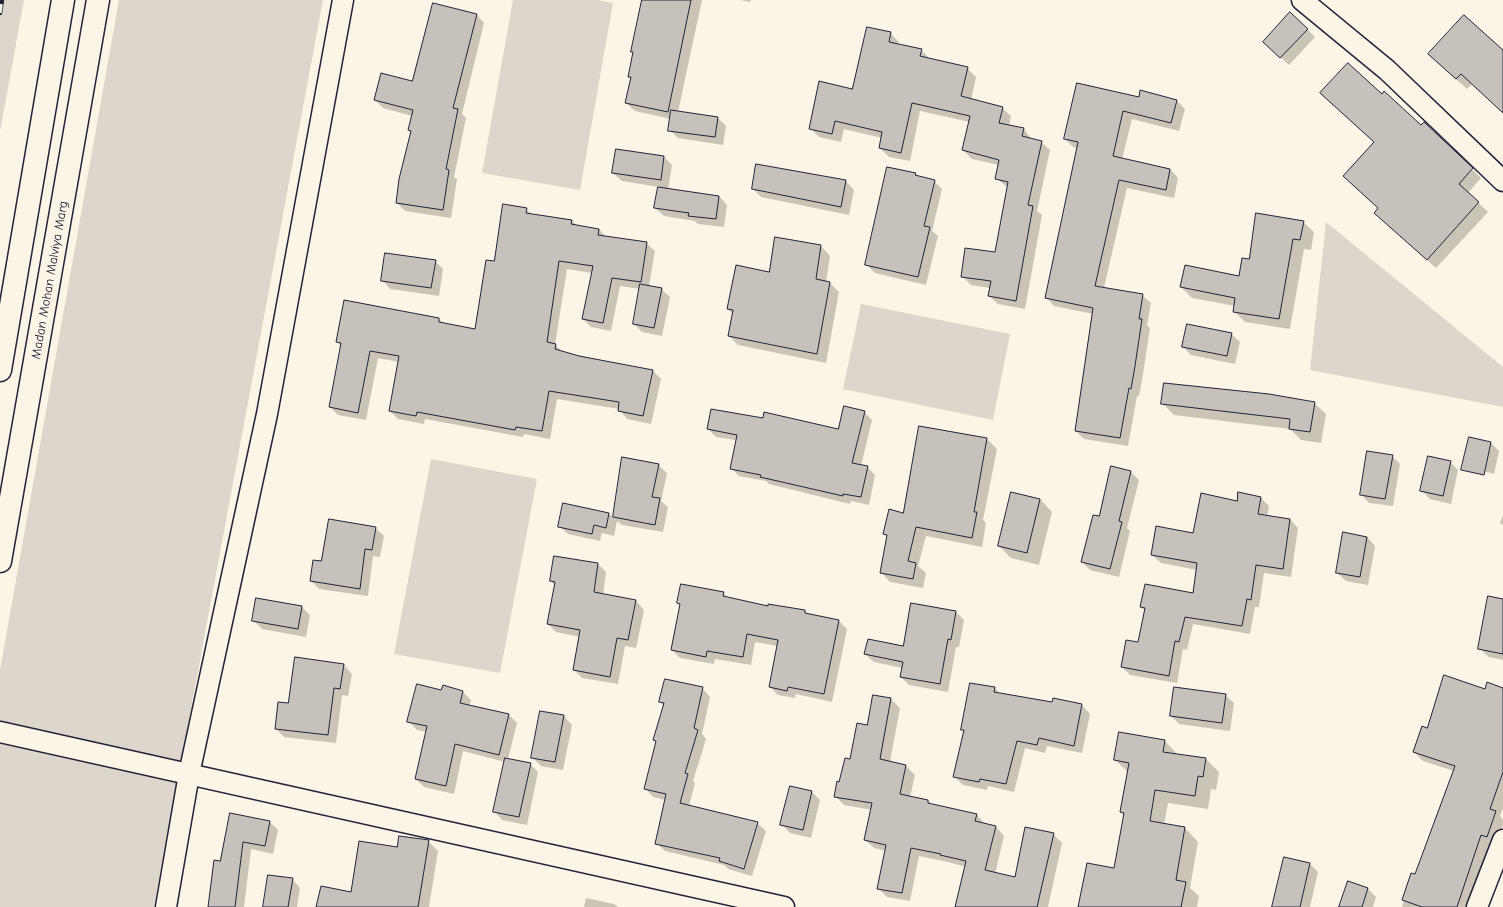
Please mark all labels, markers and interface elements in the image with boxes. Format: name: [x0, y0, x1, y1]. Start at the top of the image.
street label: Madan Mohan Malviya Marg: [28, 200, 72, 360]

